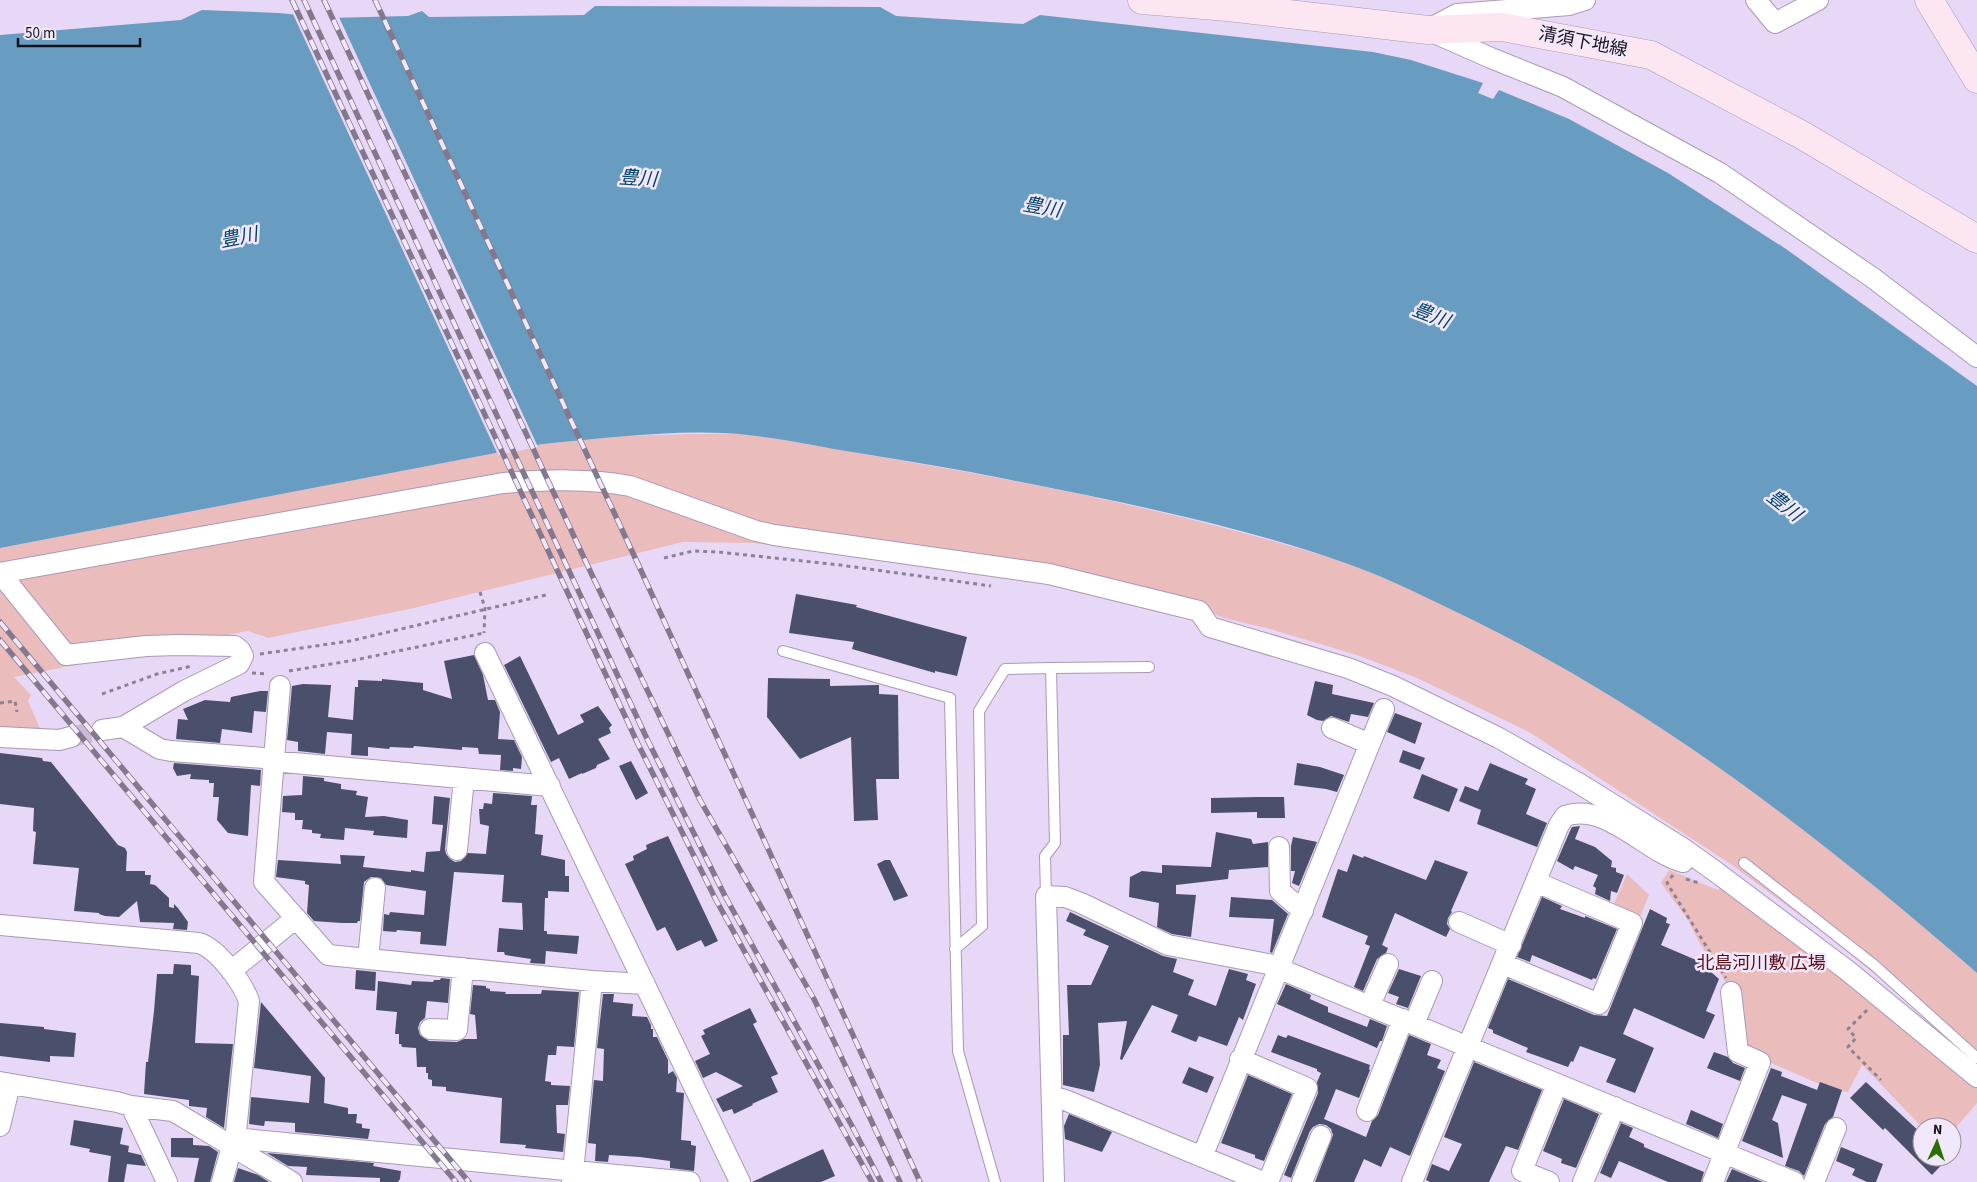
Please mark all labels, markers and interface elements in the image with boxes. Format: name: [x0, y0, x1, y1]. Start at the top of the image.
scale bar: [18, 15, 140, 47]
street label: 清須下地線: [1536, 21, 1630, 63]
text: 50 m: [25, 23, 55, 44]
water label: 豊川: [618, 164, 660, 194]
water label: 豊川: [1021, 191, 1065, 225]
water label: 豊川: [218, 221, 262, 255]
water label: 豊川: [1408, 297, 1455, 336]
water label: 豊川: [1761, 484, 1809, 530]
park label: 北島河川敷 広場: [1696, 951, 1826, 976]
north arrow: [1912, 1117, 1962, 1167]
text: N: [1932, 1120, 1943, 1140]

